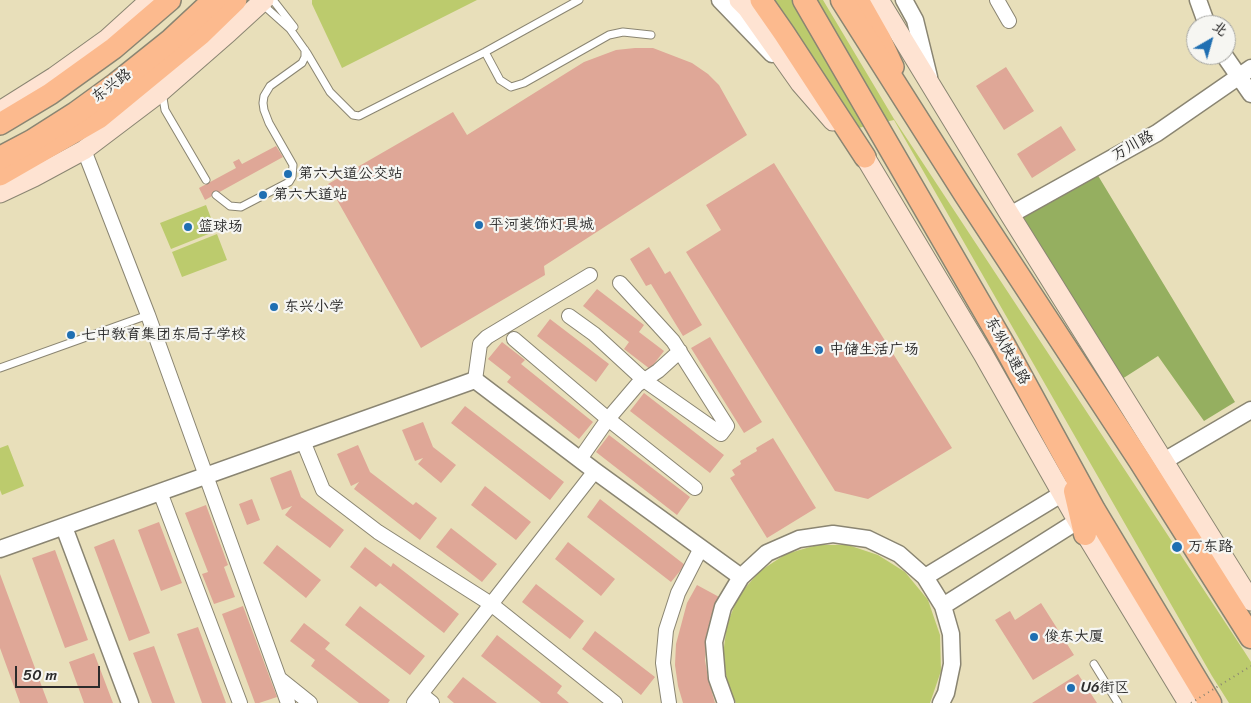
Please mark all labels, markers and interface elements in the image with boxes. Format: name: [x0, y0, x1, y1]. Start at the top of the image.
text: 北: [1207, 14, 1233, 43]
north arrow: [1186, 15, 1236, 65]
street label: 东兴路: [89, 65, 135, 107]
street label: 万川路: [1109, 127, 1157, 165]
place label: 第六大道公交站: [298, 165, 403, 183]
marker: 第六大道公交站: [282, 168, 294, 180]
place label: 第六大道站: [273, 186, 348, 204]
marker: 第六大道站: [257, 189, 269, 201]
place label: 平河装饰灯具城: [489, 216, 594, 234]
place label: 篮球场: [198, 218, 243, 236]
marker: 平河装饰灯具城: [473, 219, 485, 231]
marker: 篮球场: [182, 221, 194, 233]
place label: 东兴小学: [284, 298, 344, 316]
marker: 东兴小学: [268, 301, 280, 313]
street label: 东纵快速路: [981, 314, 1033, 388]
place label: 七中教育集团东局子学校: [81, 326, 246, 344]
marker: 七中教育集团东局子学校: [65, 329, 77, 341]
place label: 中储生活广场: [829, 341, 919, 359]
marker: 中储生活广场: [813, 344, 825, 356]
place label: 万东路: [1188, 538, 1233, 556]
marker: 万东路: [1170, 540, 1184, 554]
place label: 俊东大厦: [1044, 628, 1104, 646]
marker: 俊东大厦: [1028, 631, 1040, 643]
scale bar: [18, 656, 102, 688]
text: 50 m: [23, 662, 57, 688]
place label: U6街区: [1081, 679, 1129, 697]
marker: U6街区: [1065, 682, 1077, 694]

